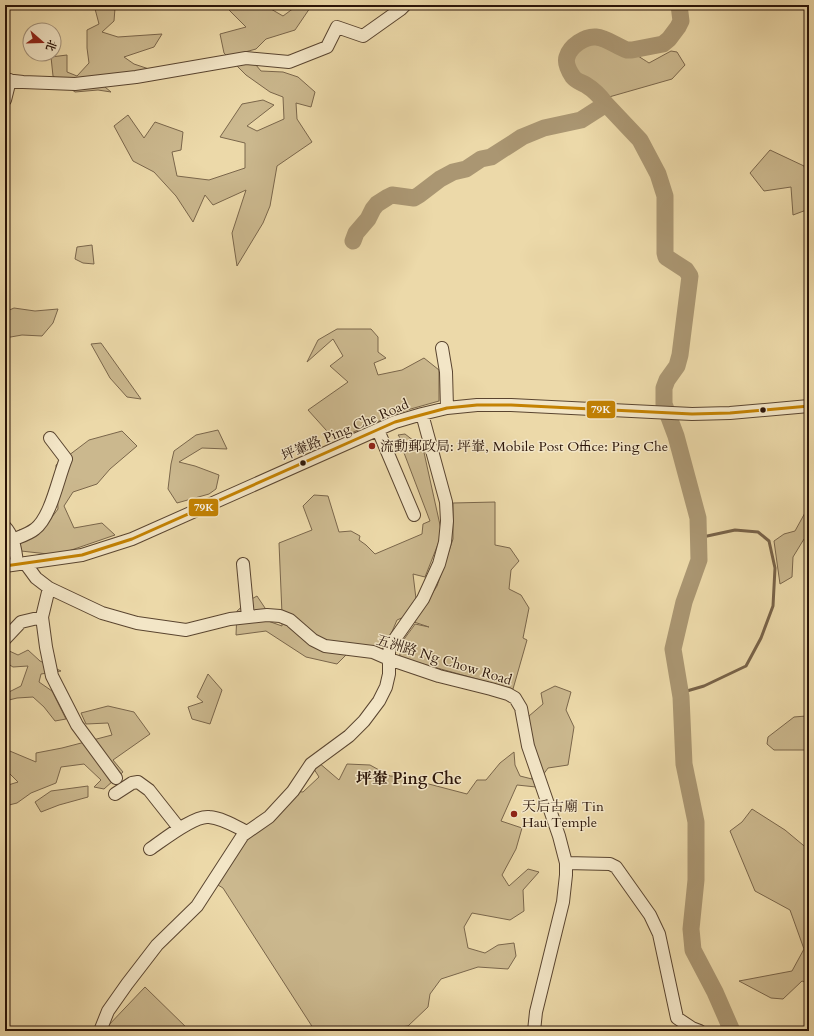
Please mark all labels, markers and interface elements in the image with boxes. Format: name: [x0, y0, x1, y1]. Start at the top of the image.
north arrow: [22, 22, 62, 62]
text: 北: [42, 38, 60, 53]
street label: 坪輋路 Ping Che Road: [278, 394, 412, 465]
line badge: 79K: [586, 400, 616, 419]
text: 79K: [591, 402, 611, 417]
unlabelled marker: [758, 405, 768, 415]
place label: 流動郵政局: 坪輋, Mobile Post Office: Ping Che: [380, 437, 668, 456]
marker: 流動郵政局: 坪輋, Mobile Post Office: Ping Che: [367, 441, 377, 451]
unlabelled marker: [298, 458, 308, 468]
line badge: 79K: [188, 498, 219, 517]
text: 79K: [194, 500, 214, 515]
street label: 五洲路 Ng Chow Road: [374, 630, 515, 690]
district label: 坪輋 Ping Che: [356, 768, 462, 790]
place label: 天后古廟 Tin Hau Temple: [522, 797, 604, 832]
marker: 天后古廟 Tin Hau Temple: [509, 809, 519, 819]

